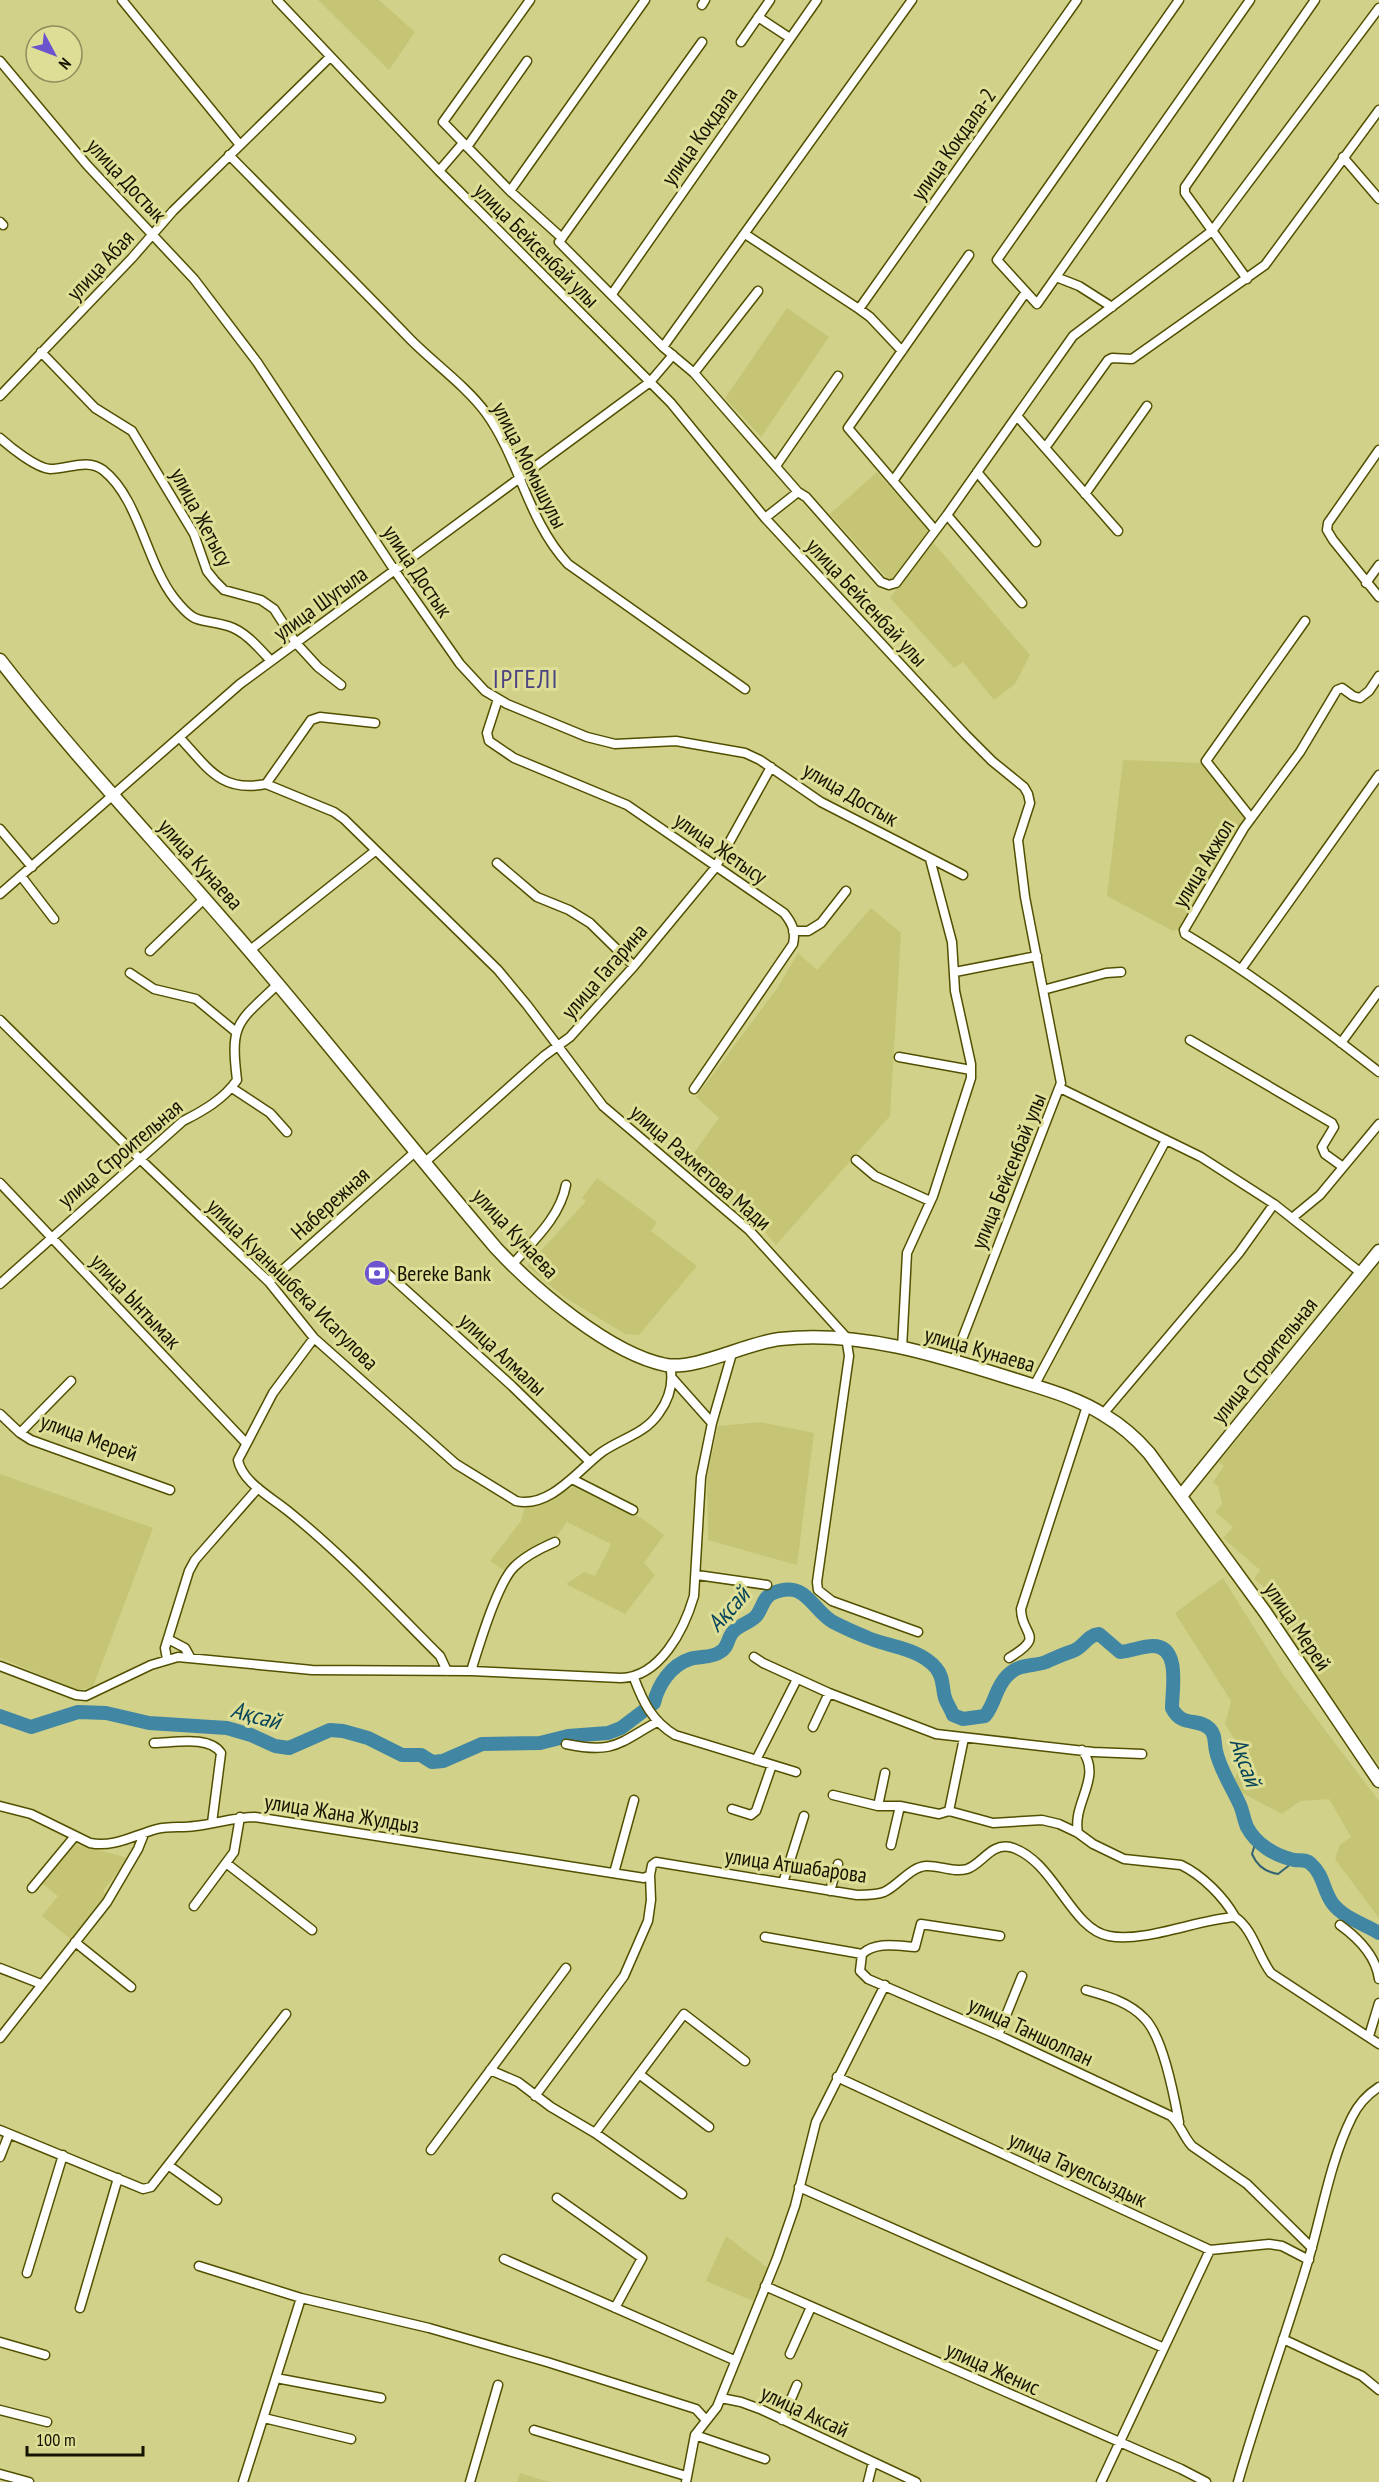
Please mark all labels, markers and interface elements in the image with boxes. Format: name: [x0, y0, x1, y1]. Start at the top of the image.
north arrow: [24, 24, 84, 84]
text: N: [55, 54, 76, 74]
street label: улица Кокдала: [655, 81, 743, 191]
street label: улица Кокдала-2: [904, 83, 1002, 205]
street label: улица Достык: [81, 132, 174, 228]
street label: улица Бейсенбай улы: [469, 177, 605, 313]
street label: улица Абая: [60, 224, 140, 306]
street label: улица Момышулы: [486, 397, 574, 533]
street label: улица Жетысу: [164, 463, 240, 572]
street label: улица Достык: [377, 519, 459, 623]
street label: улица Бейсенбай улы: [800, 532, 934, 672]
street label: улица Шугыла: [267, 559, 373, 647]
district label: ІРГЕЛІ: [493, 662, 559, 695]
street label: улица Достык: [798, 756, 904, 833]
street label: улица Жетысу: [669, 806, 774, 891]
street label: улица Кунаева: [152, 812, 250, 916]
street label: улица Акжол: [1166, 814, 1240, 912]
street label: улица Гагарина: [555, 918, 653, 1024]
street label: улица Бейсенбай улы: [964, 1089, 1052, 1253]
street label: улица Строительная: [52, 1093, 188, 1213]
street label: улица Рахметова Мади: [625, 1098, 777, 1236]
street label: Набережная: [285, 1160, 375, 1246]
street label: улица Кунаева: [467, 1182, 565, 1284]
street label: улица Куанышбека Исагулова: [201, 1192, 385, 1376]
street label: улица Ынтымак: [85, 1247, 188, 1355]
bank icon: Bereke Bank: [362, 1258, 392, 1288]
place label: Bereke Bank: [397, 1259, 491, 1287]
street label: улица Строительная: [1205, 1291, 1323, 1429]
street label: улица Алмалы: [453, 1306, 553, 1402]
street label: улица Кунаева: [921, 1320, 1039, 1378]
street label: улица Мерей: [37, 1407, 141, 1467]
street label: улица Мерей: [1258, 1576, 1338, 1676]
water label: Ақсай: [700, 1578, 758, 1638]
water label: Ақсай: [228, 1694, 286, 1737]
water label: Ақсай: [1223, 1733, 1270, 1793]
street label: улица Жана Жулдыз: [263, 1787, 421, 1839]
street label: улица Атшабарова: [723, 1841, 869, 1889]
street label: улица Таншолпан: [964, 1990, 1098, 2072]
street label: улица Тауелсыздык: [1005, 2125, 1152, 2213]
street label: улица Женис: [942, 2335, 1044, 2401]
street label: улица Аксай: [756, 2378, 854, 2444]
scale bar: [27, 2419, 142, 2457]
text: 100 m: [36, 2428, 76, 2451]

